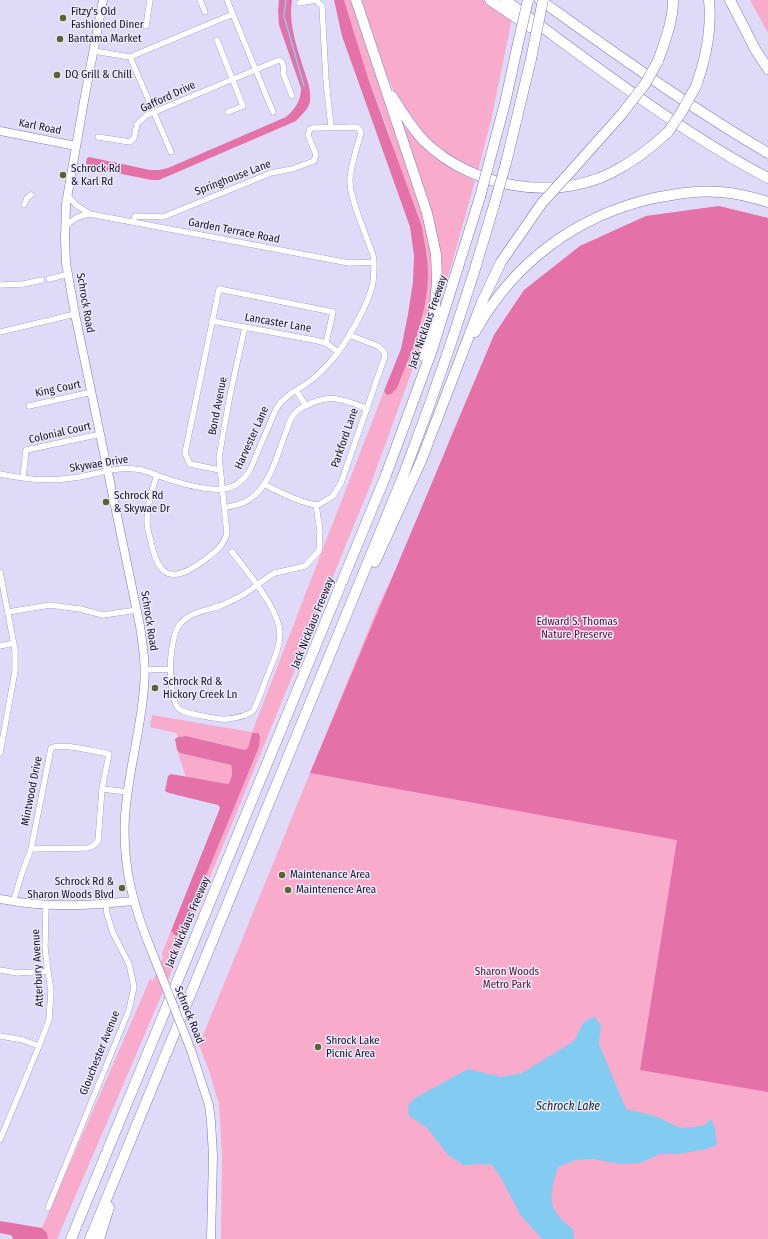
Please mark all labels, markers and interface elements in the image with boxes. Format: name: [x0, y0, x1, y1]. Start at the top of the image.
place label: Fitzy's Old Fashioned Diner: [71, 5, 143, 31]
marker: Fitzy's Old Fashioned Diner: [58, 13, 68, 23]
place label: Bantama Market: [68, 32, 142, 46]
marker: Bantama Market: [55, 34, 65, 44]
place label: DQ Grill & Chill: [65, 68, 132, 82]
marker: DQ Grill & Chill: [52, 70, 62, 80]
street label: Gafford Drive: [138, 78, 198, 116]
street label: Karl Road: [18, 116, 62, 138]
street label: Springhouse Lane: [193, 157, 273, 199]
place label: Schrock Rd & Karl Rd: [71, 162, 120, 188]
marker: Schrock Rd & Karl Rd: [58, 170, 68, 180]
street label: Garden Terrace Road: [187, 216, 281, 246]
street label: Schrock Road: [73, 272, 97, 334]
street label: Jack Nicklaus Freeway: [406, 274, 450, 370]
street label: Lancaster Lane: [244, 311, 312, 335]
street label: Bond Avenue: [206, 376, 230, 436]
street label: King Court: [34, 378, 82, 400]
street label: Harvester Lane: [232, 404, 272, 472]
street label: Parkford Lane: [329, 407, 361, 469]
street label: Colonial Court: [28, 419, 92, 447]
street label: Skywae Drive: [69, 453, 129, 475]
place label: Schrock Rd & Skywae Dr: [114, 489, 170, 515]
marker: Schrock Rd & Skywae Dr: [101, 497, 111, 507]
street label: Jack Nicklaus Freeway: [289, 575, 337, 671]
street label: Schrock Road: [138, 590, 160, 652]
park label: Edward S. Thomas Nature Preserve: [537, 615, 617, 641]
place label: Schrock Rd & Hickory Creek Ln: [163, 675, 237, 701]
marker: Schrock Rd & Hickory Creek Ln: [150, 683, 160, 693]
street label: Mintwood Drive: [19, 755, 45, 827]
place label: Maintenance Area: [290, 868, 370, 882]
marker: Maintenance Area: [277, 870, 287, 880]
place label: Schrock Rd & Sharon Woods Blvd: [27, 875, 114, 901]
street label: Jack Nicklaus Freeway: [163, 875, 213, 969]
marker: Schrock Rd & Sharon Woods Blvd: [117, 883, 127, 893]
place label: Maintenence Area: [296, 883, 376, 897]
marker: Maintenence Area: [283, 885, 293, 895]
street label: Atterbury Avenue: [29, 929, 47, 1007]
park label: Sharon Woods Metro Park: [475, 965, 539, 991]
street label: Schrock Road: [172, 984, 206, 1046]
street label: Glouchester Avenue: [77, 1009, 123, 1097]
place label: Shrock Lake Picnic Area: [326, 1034, 380, 1060]
marker: Shrock Lake Picnic Area: [313, 1042, 323, 1052]
water label: Schrock Lake: [536, 1100, 600, 1114]

